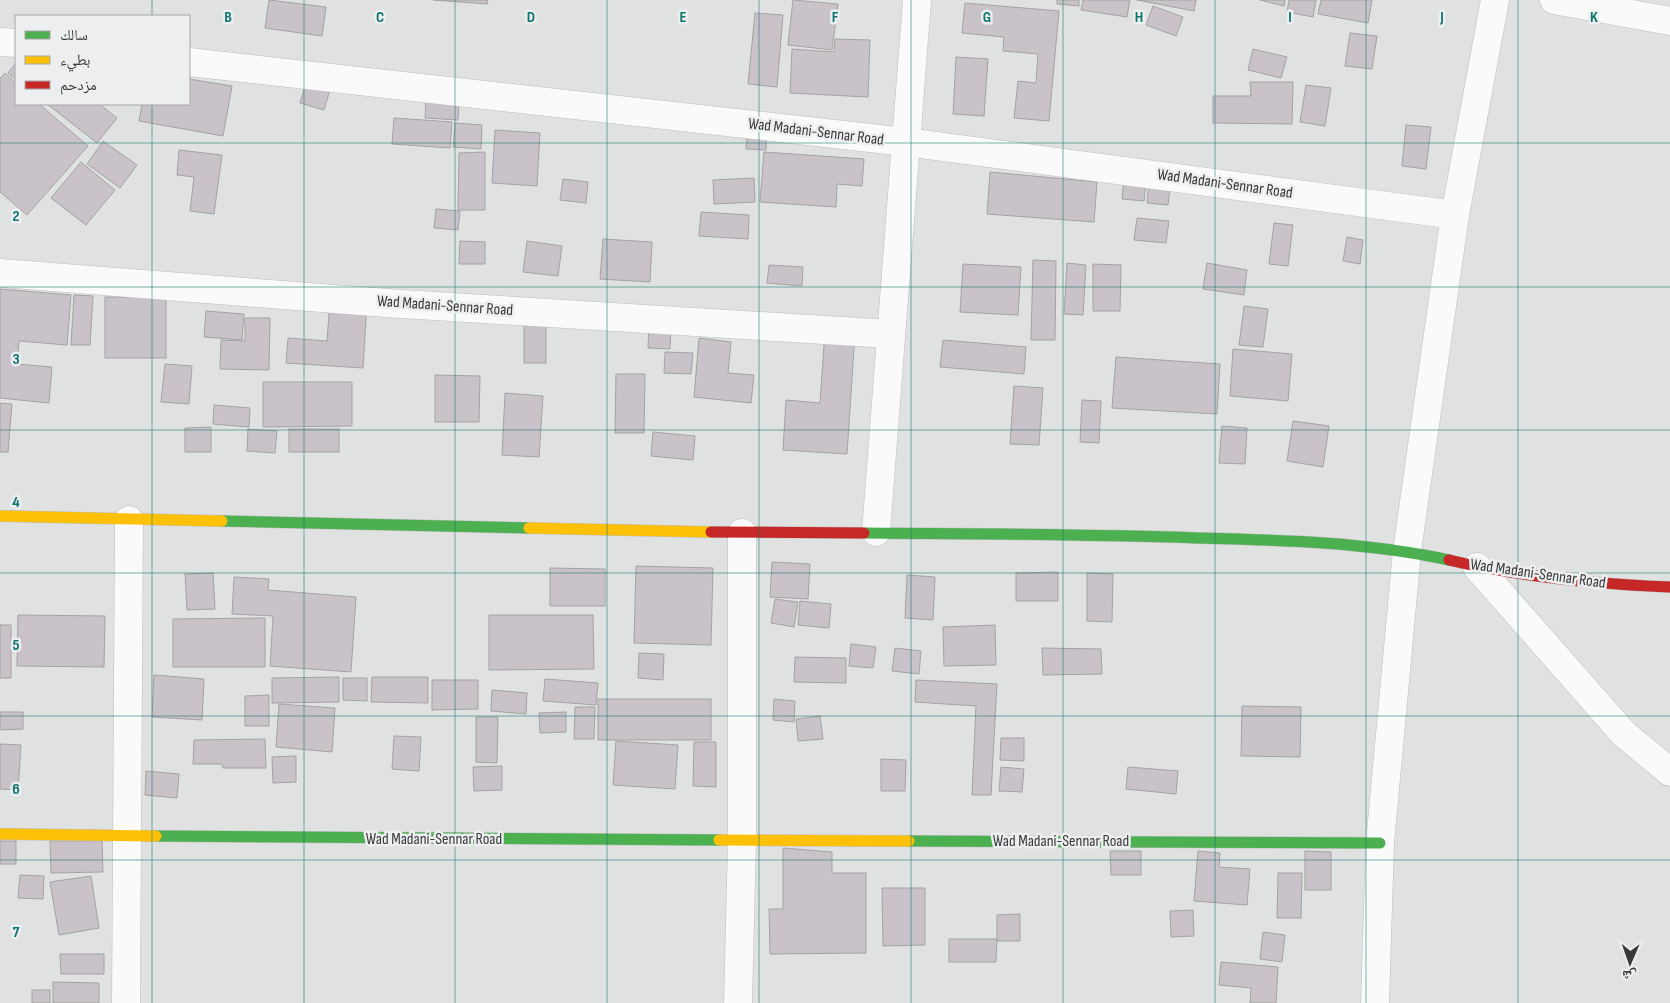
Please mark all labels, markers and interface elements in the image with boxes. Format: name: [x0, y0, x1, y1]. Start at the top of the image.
text: B: [224, 8, 232, 27]
text: C: [376, 8, 384, 27]
text: D: [527, 8, 535, 27]
text: E: [680, 8, 687, 27]
text: F: [832, 8, 839, 27]
text: G: [983, 8, 991, 27]
text: H: [1135, 8, 1143, 27]
text: I: [1288, 8, 1292, 27]
text: J: [1439, 8, 1444, 27]
text: K: [1590, 8, 1598, 27]
legend: [15, 15, 190, 105]
text: سالك: [60, 26, 88, 45]
text: بطيء: [60, 51, 90, 72]
text: مزدحم: [60, 76, 97, 95]
street label: Wad Madani-Sennar Road: [747, 114, 885, 150]
street label: Wad Madani-Sennar Road: [1156, 165, 1294, 203]
text: 2: [12, 207, 20, 226]
street label: Wad Madani-Sennar Road: [376, 292, 514, 320]
text: 3: [12, 350, 20, 369]
text: 4: [12, 493, 20, 512]
street label: Wad Madani-Sennar Road: [1469, 555, 1607, 593]
text: 5: [12, 636, 20, 655]
text: 6: [12, 780, 20, 799]
street label: Wad Madani-Sennar Road: [366, 830, 502, 849]
street label: Wad Madani-Sennar Road: [993, 832, 1129, 851]
text: 7: [13, 923, 20, 942]
north arrow: [1605, 938, 1655, 988]
text: ش: [1622, 967, 1637, 984]

